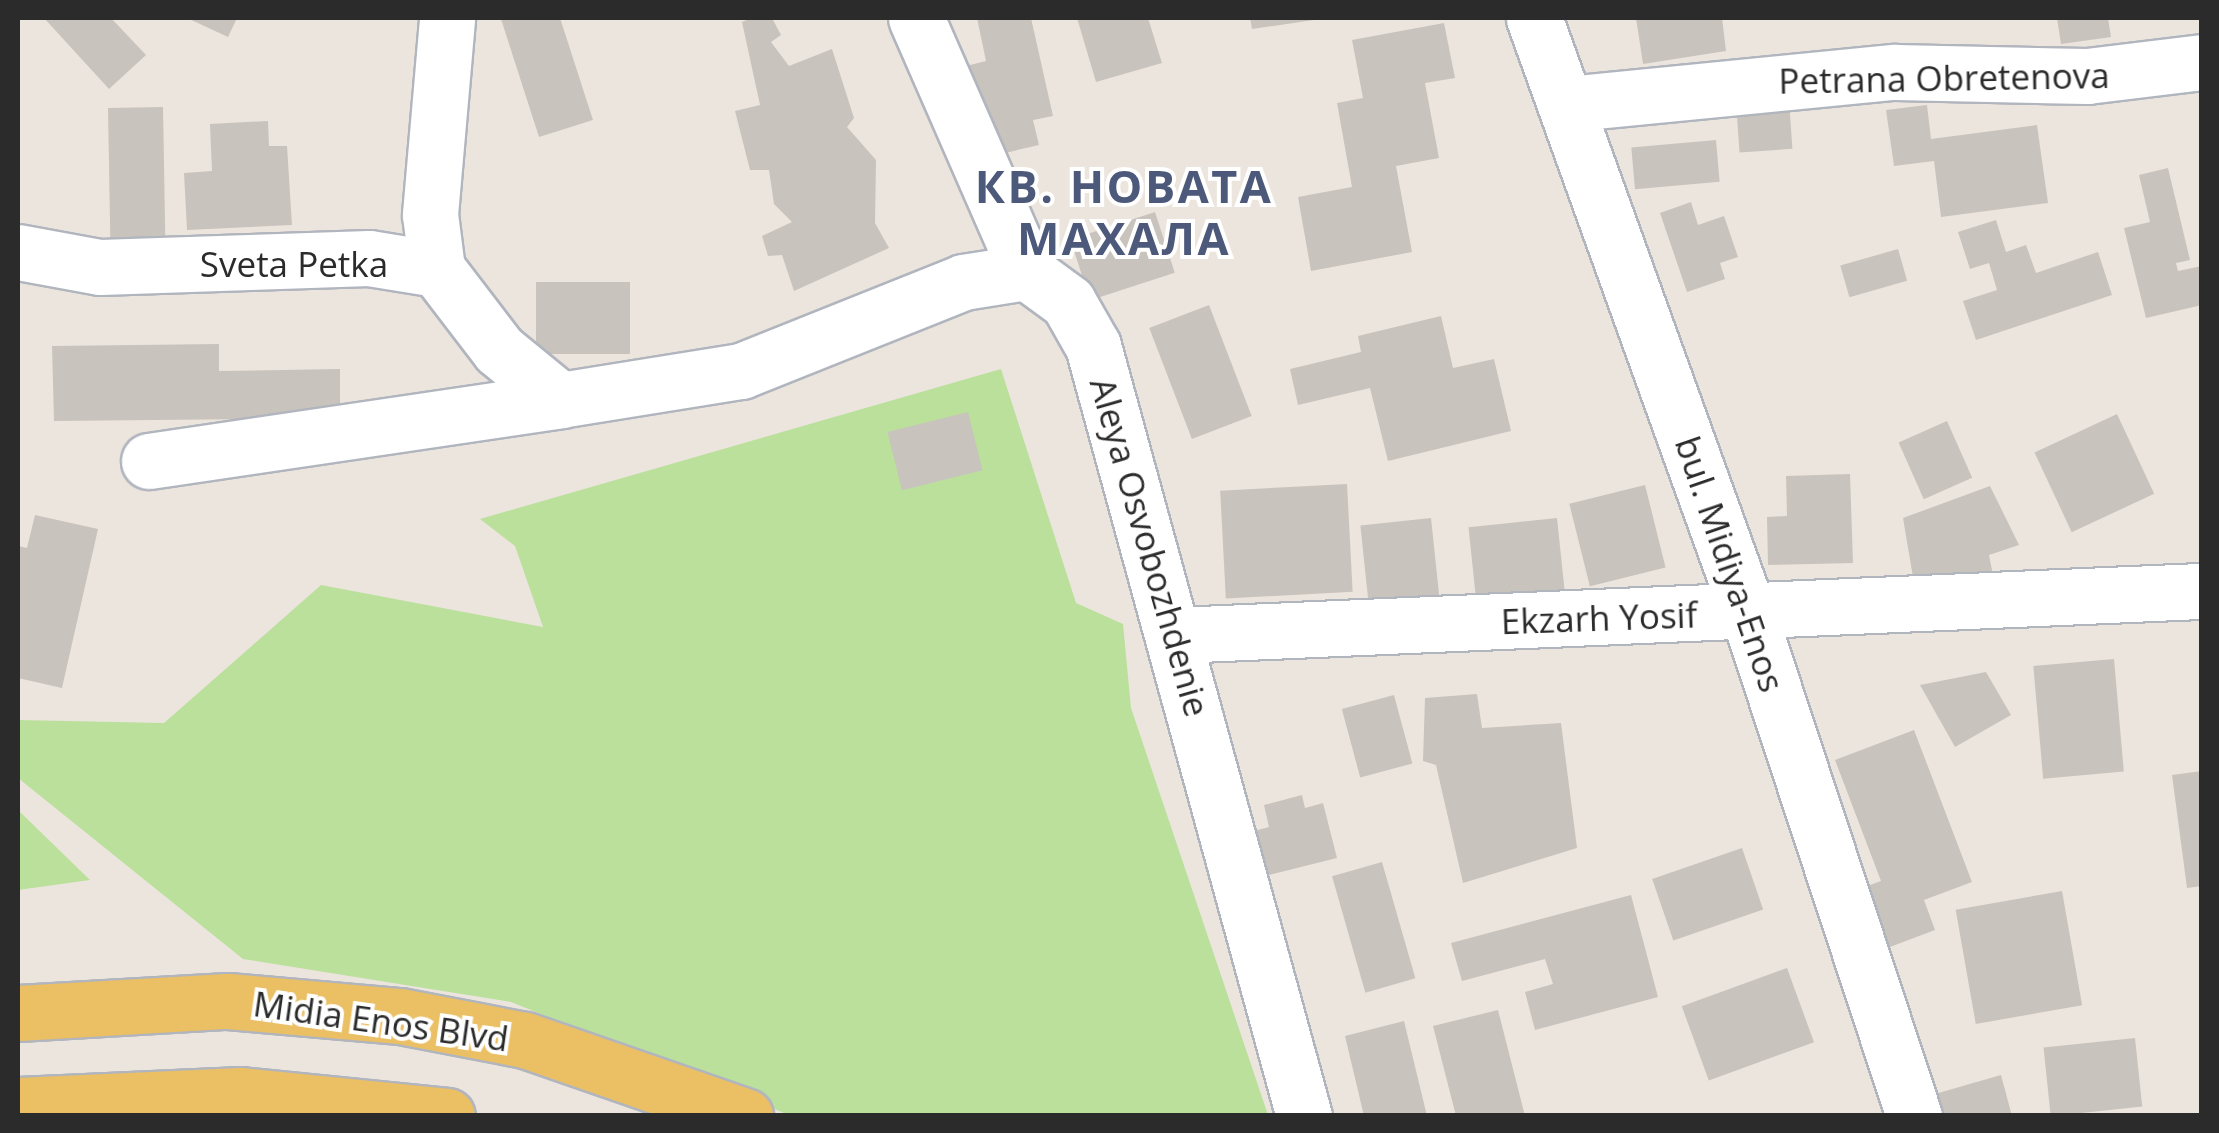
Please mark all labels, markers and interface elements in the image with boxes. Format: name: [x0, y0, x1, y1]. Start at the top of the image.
street label: Petrana Obretenova: [1778, 54, 2110, 102]
district label: КВ. НОВАТА МАХАЛА: [975, 159, 1273, 265]
street label: Sveta Petka: [200, 243, 388, 285]
street label: Aleya Osvobozhdenie: [1082, 373, 1218, 721]
street label: bul. Midiya-Enos: [1667, 431, 1793, 697]
street label: Ekzarh Yosif: [1500, 594, 1698, 642]
street label: Midia Enos Blvd: [251, 982, 511, 1060]

